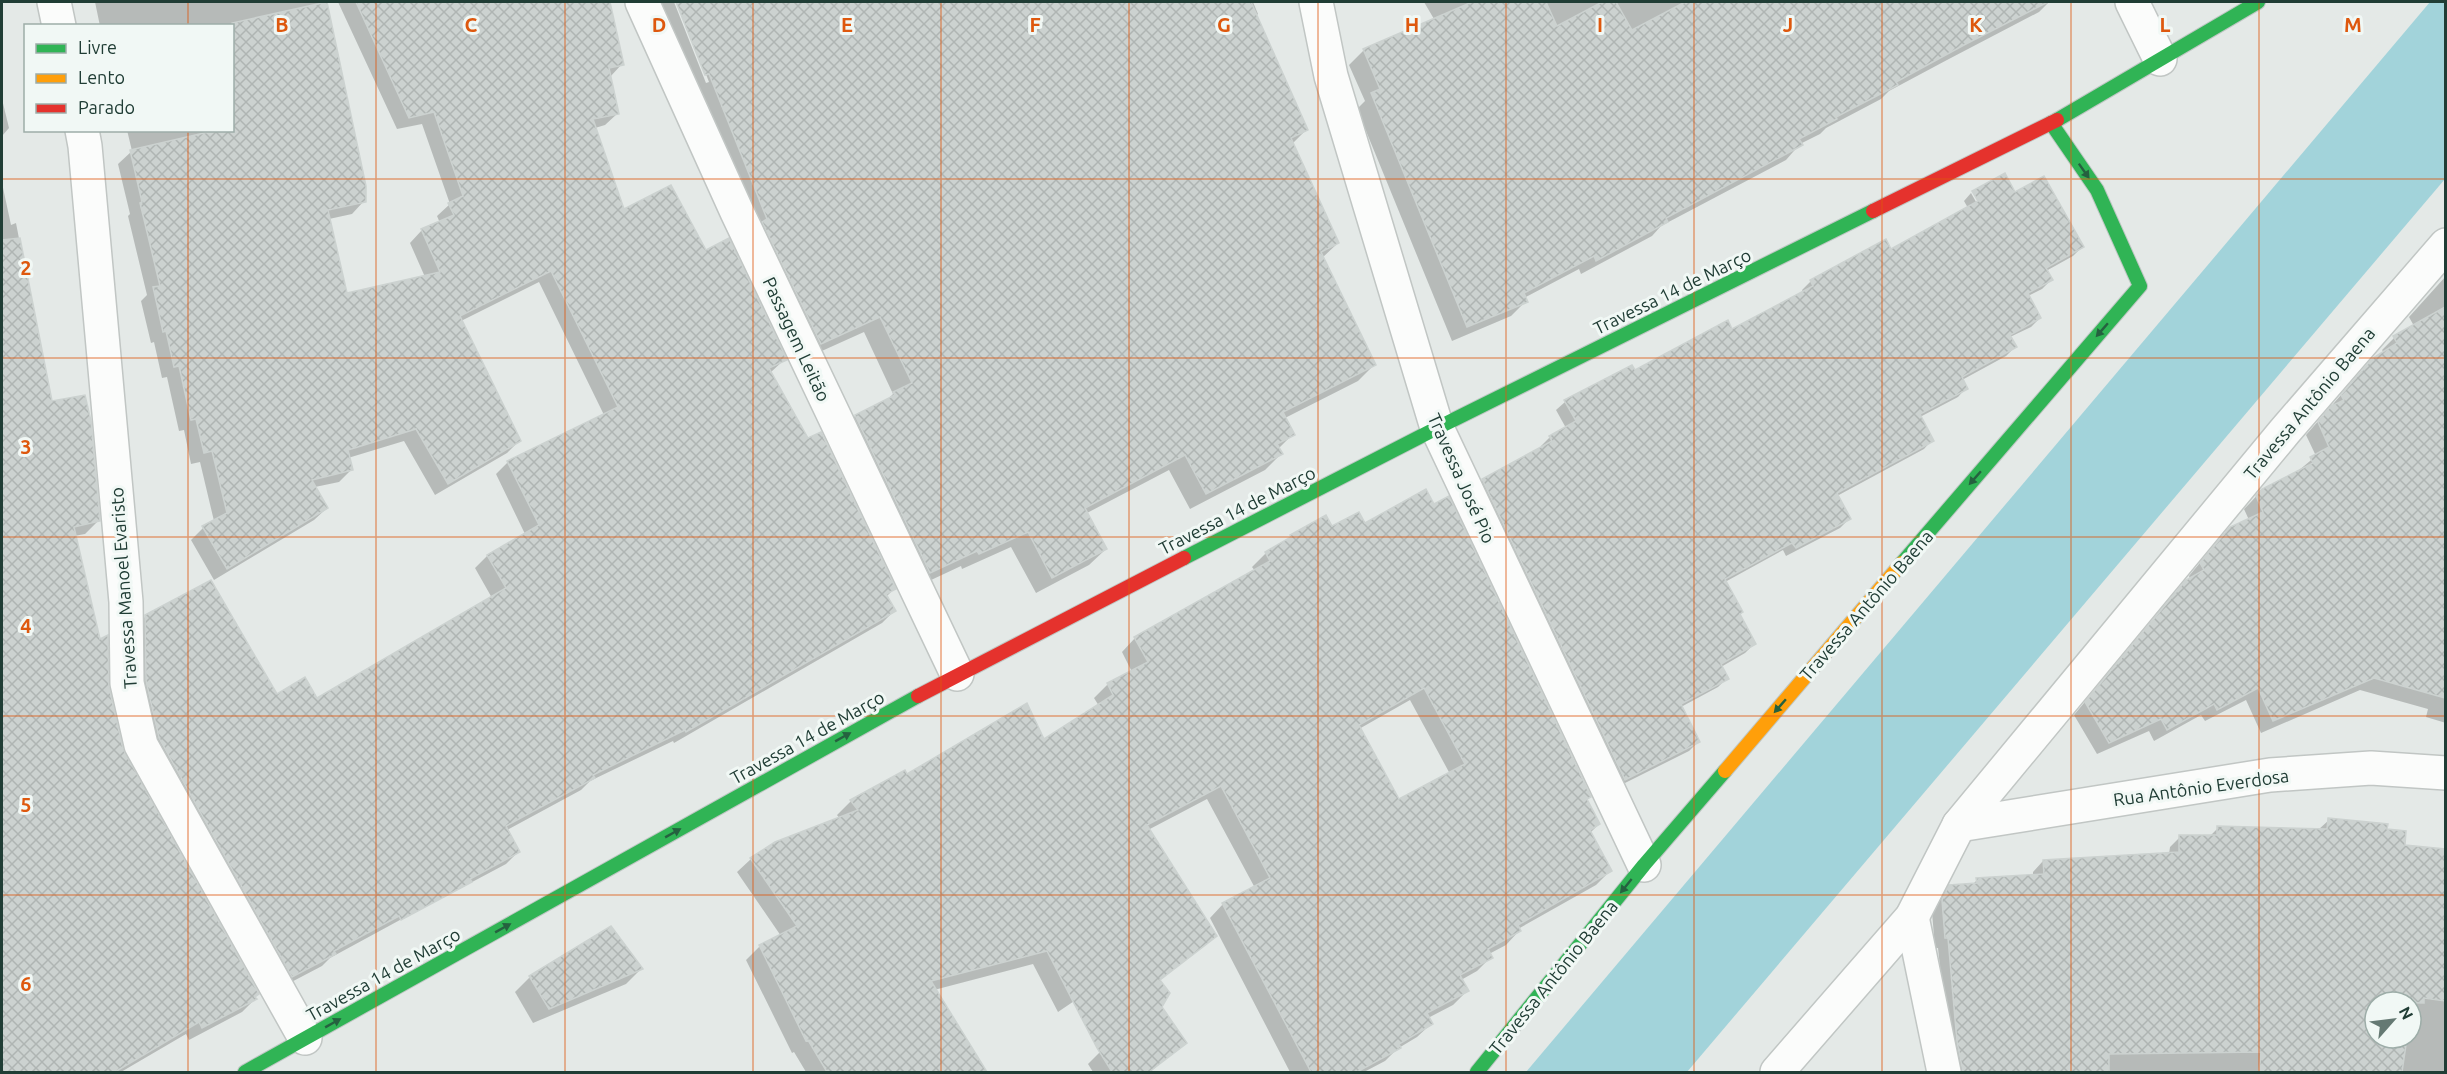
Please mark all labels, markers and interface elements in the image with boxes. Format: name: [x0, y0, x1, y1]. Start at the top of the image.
text: B: [275, 13, 289, 36]
text: C: [465, 13, 478, 36]
text: D: [652, 13, 666, 36]
text: E: [841, 13, 853, 36]
text: F: [1029, 13, 1041, 36]
text: G: [1217, 13, 1231, 36]
text: H: [1405, 13, 1419, 36]
text: I: [1597, 13, 1603, 36]
text: J: [1783, 13, 1793, 36]
text: K: [1969, 13, 1983, 36]
text: L: [2160, 13, 2171, 36]
text: M: [2344, 13, 2362, 36]
legend: [24, 24, 234, 132]
text: Livre: [78, 37, 117, 57]
text: Lento: [78, 67, 125, 87]
text: Parado: [78, 97, 135, 117]
one-way arrow: [2078, 163, 2089, 179]
street label: Travessa 14 de Março: [1590, 244, 1754, 338]
text: 2: [20, 256, 32, 279]
street label: Passagem Leitão: [759, 274, 835, 404]
one-way arrow: [2096, 322, 2109, 337]
street label: Travessa Antônio Baena: [2240, 323, 2378, 483]
street label: Travessa José Pio: [1424, 410, 1500, 546]
text: 3: [20, 435, 32, 458]
street label: Travessa 14 de Março: [1156, 462, 1318, 558]
one-way arrow: [1969, 470, 1982, 485]
street label: Travessa Manoel Evaristo: [106, 487, 140, 689]
street label: Travessa Antônio Baena: [1795, 526, 1937, 684]
text: 4: [20, 614, 32, 637]
street label: Travessa 14 de Março: [727, 686, 887, 788]
one-way arrow: [1774, 698, 1787, 713]
one-way arrow: [835, 732, 852, 742]
street label: Rua Antônio Everdosa: [2112, 765, 2290, 809]
text: 5: [20, 793, 32, 816]
one-way arrow: [665, 827, 681, 838]
one-way arrow: [1620, 878, 1633, 894]
street label: Travessa Antônio Baena: [1485, 896, 1621, 1058]
street label: Travessa 14 de Março: [303, 923, 463, 1025]
one-way arrow: [495, 923, 512, 933]
text: 6: [20, 972, 32, 995]
north arrow: [2363, 990, 2423, 1050]
text: N: [2395, 1003, 2417, 1022]
one-way arrow: [325, 1018, 342, 1028]

